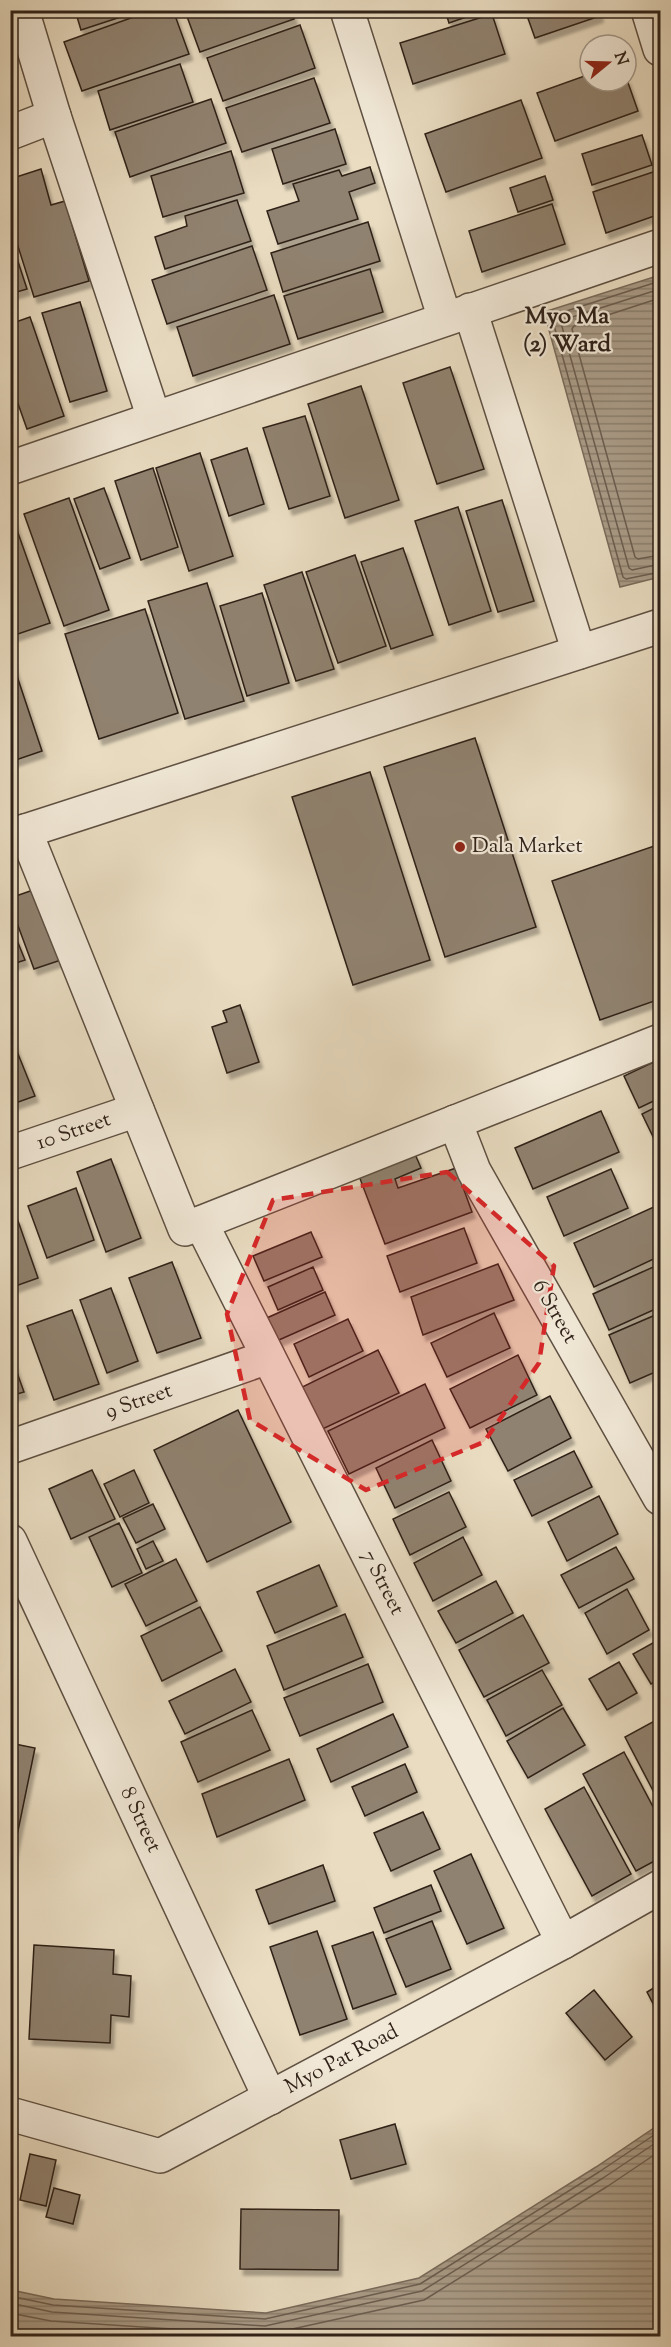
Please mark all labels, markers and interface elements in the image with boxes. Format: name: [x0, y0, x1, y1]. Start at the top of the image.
north arrow: [578, 33, 638, 93]
text: N: [607, 49, 633, 69]
district label: Myo Ma (2) Ward: [523, 300, 612, 362]
place label: Dala Market: [472, 832, 583, 862]
marker: Dala Market: [453, 840, 467, 854]
street label: 10 Street: [33, 1105, 115, 1159]
street label: 6 Street: [524, 1275, 584, 1349]
street label: 9 Street: [102, 1377, 176, 1427]
street label: 7 Street: [353, 1545, 411, 1621]
street label: 8 Street: [112, 1782, 168, 1858]
street label: Myo Pat Road: [280, 2017, 404, 2103]

